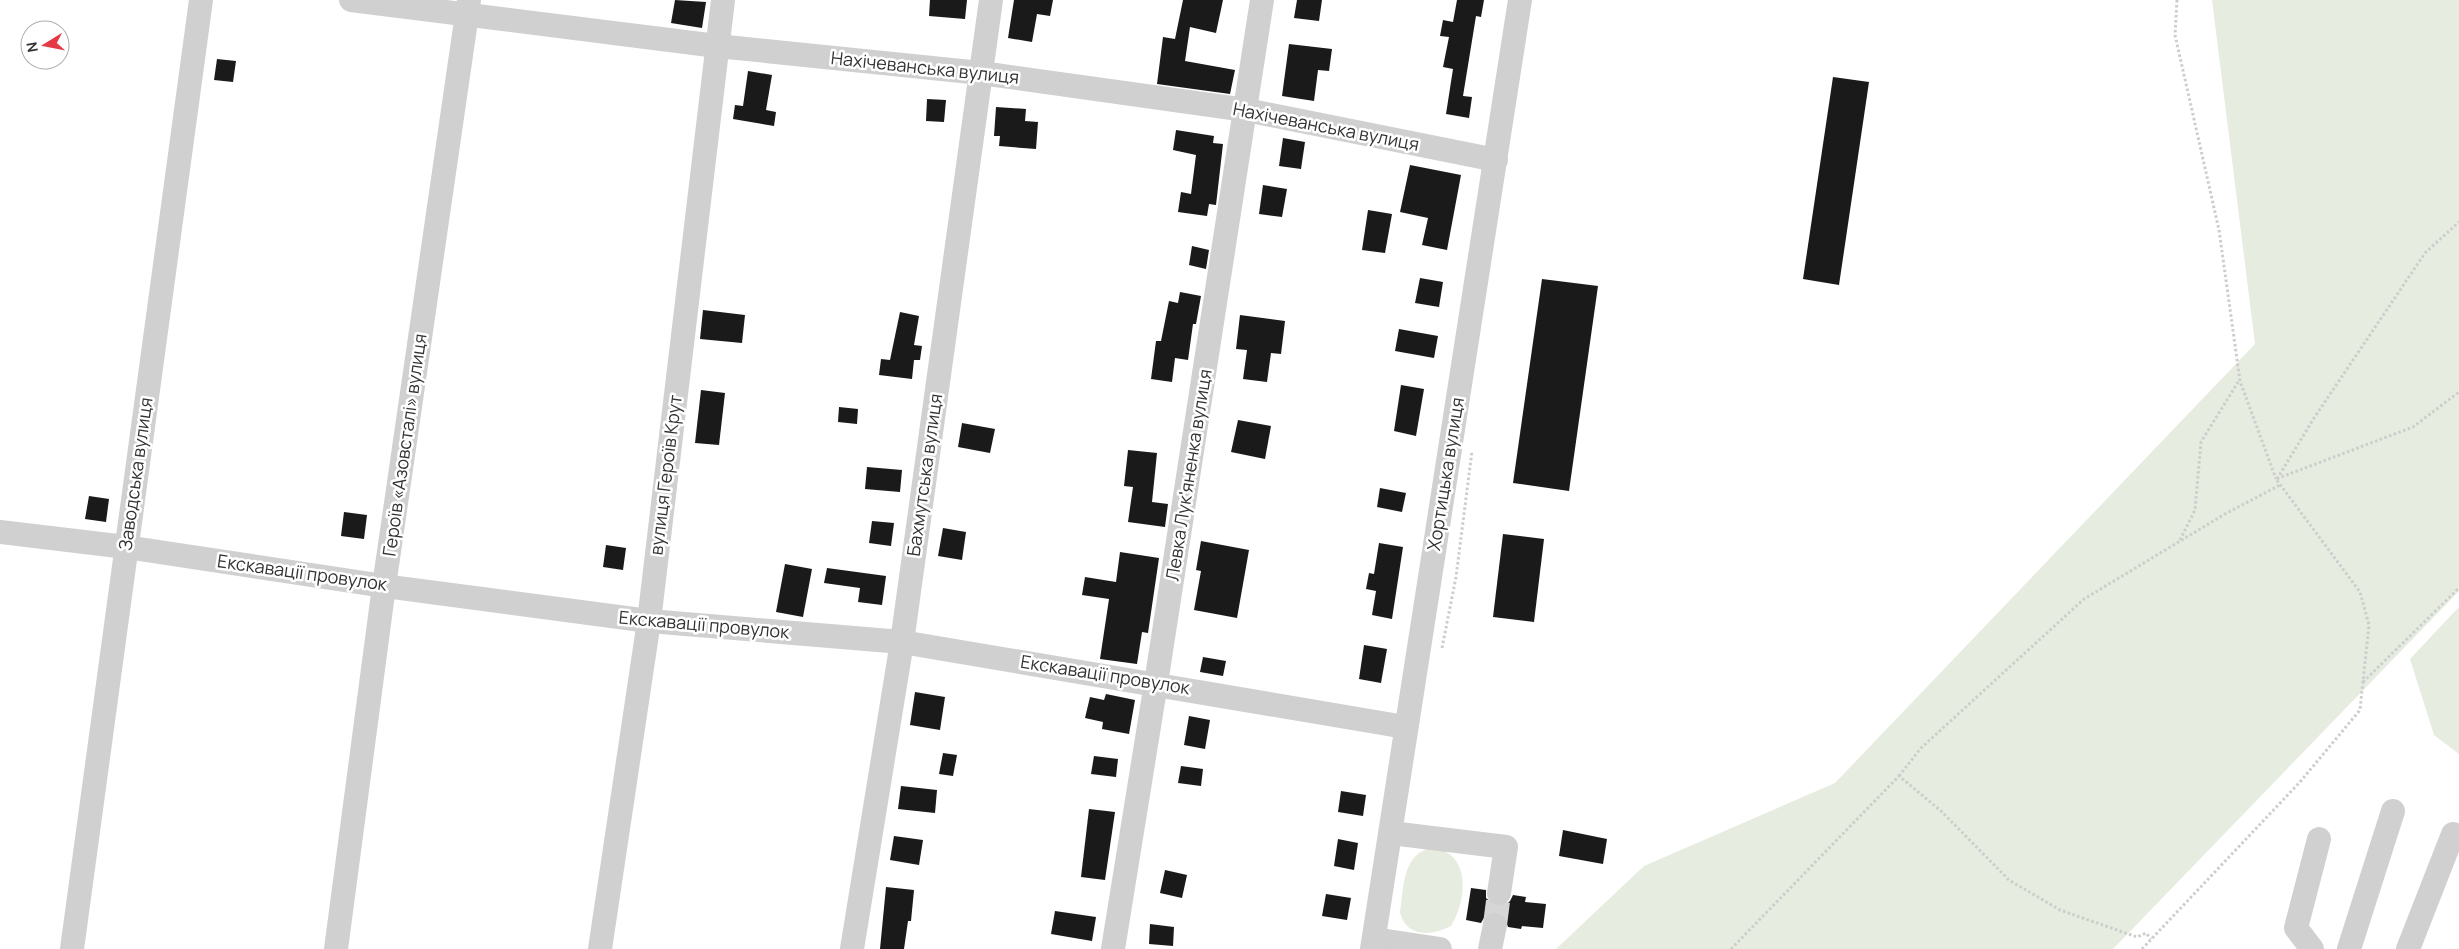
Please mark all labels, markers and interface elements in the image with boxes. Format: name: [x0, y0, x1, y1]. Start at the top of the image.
north arrow: [20, 20, 70, 70]
text: N: [21, 41, 42, 54]
street label: Нахічеванська вулиця: [830, 45, 1020, 89]
street label: Нахічеванська вулиця: [1231, 96, 1421, 156]
street label: Героїв «Азовсталі» вулиця: [376, 332, 432, 558]
street label: Левка Лук'яненка вулиця: [1159, 367, 1217, 583]
street label: Бахмутська вулиця: [901, 392, 947, 558]
street label: вулиця Героїв Крут: [643, 393, 687, 556]
street label: Хортицька вулиця: [1421, 395, 1469, 552]
street label: Заводська вулиця: [112, 396, 158, 552]
street label: Екскавації провулок: [216, 548, 389, 596]
street label: Екскавації провулок: [618, 605, 791, 643]
street label: Екскавації провулок: [1019, 649, 1192, 699]

